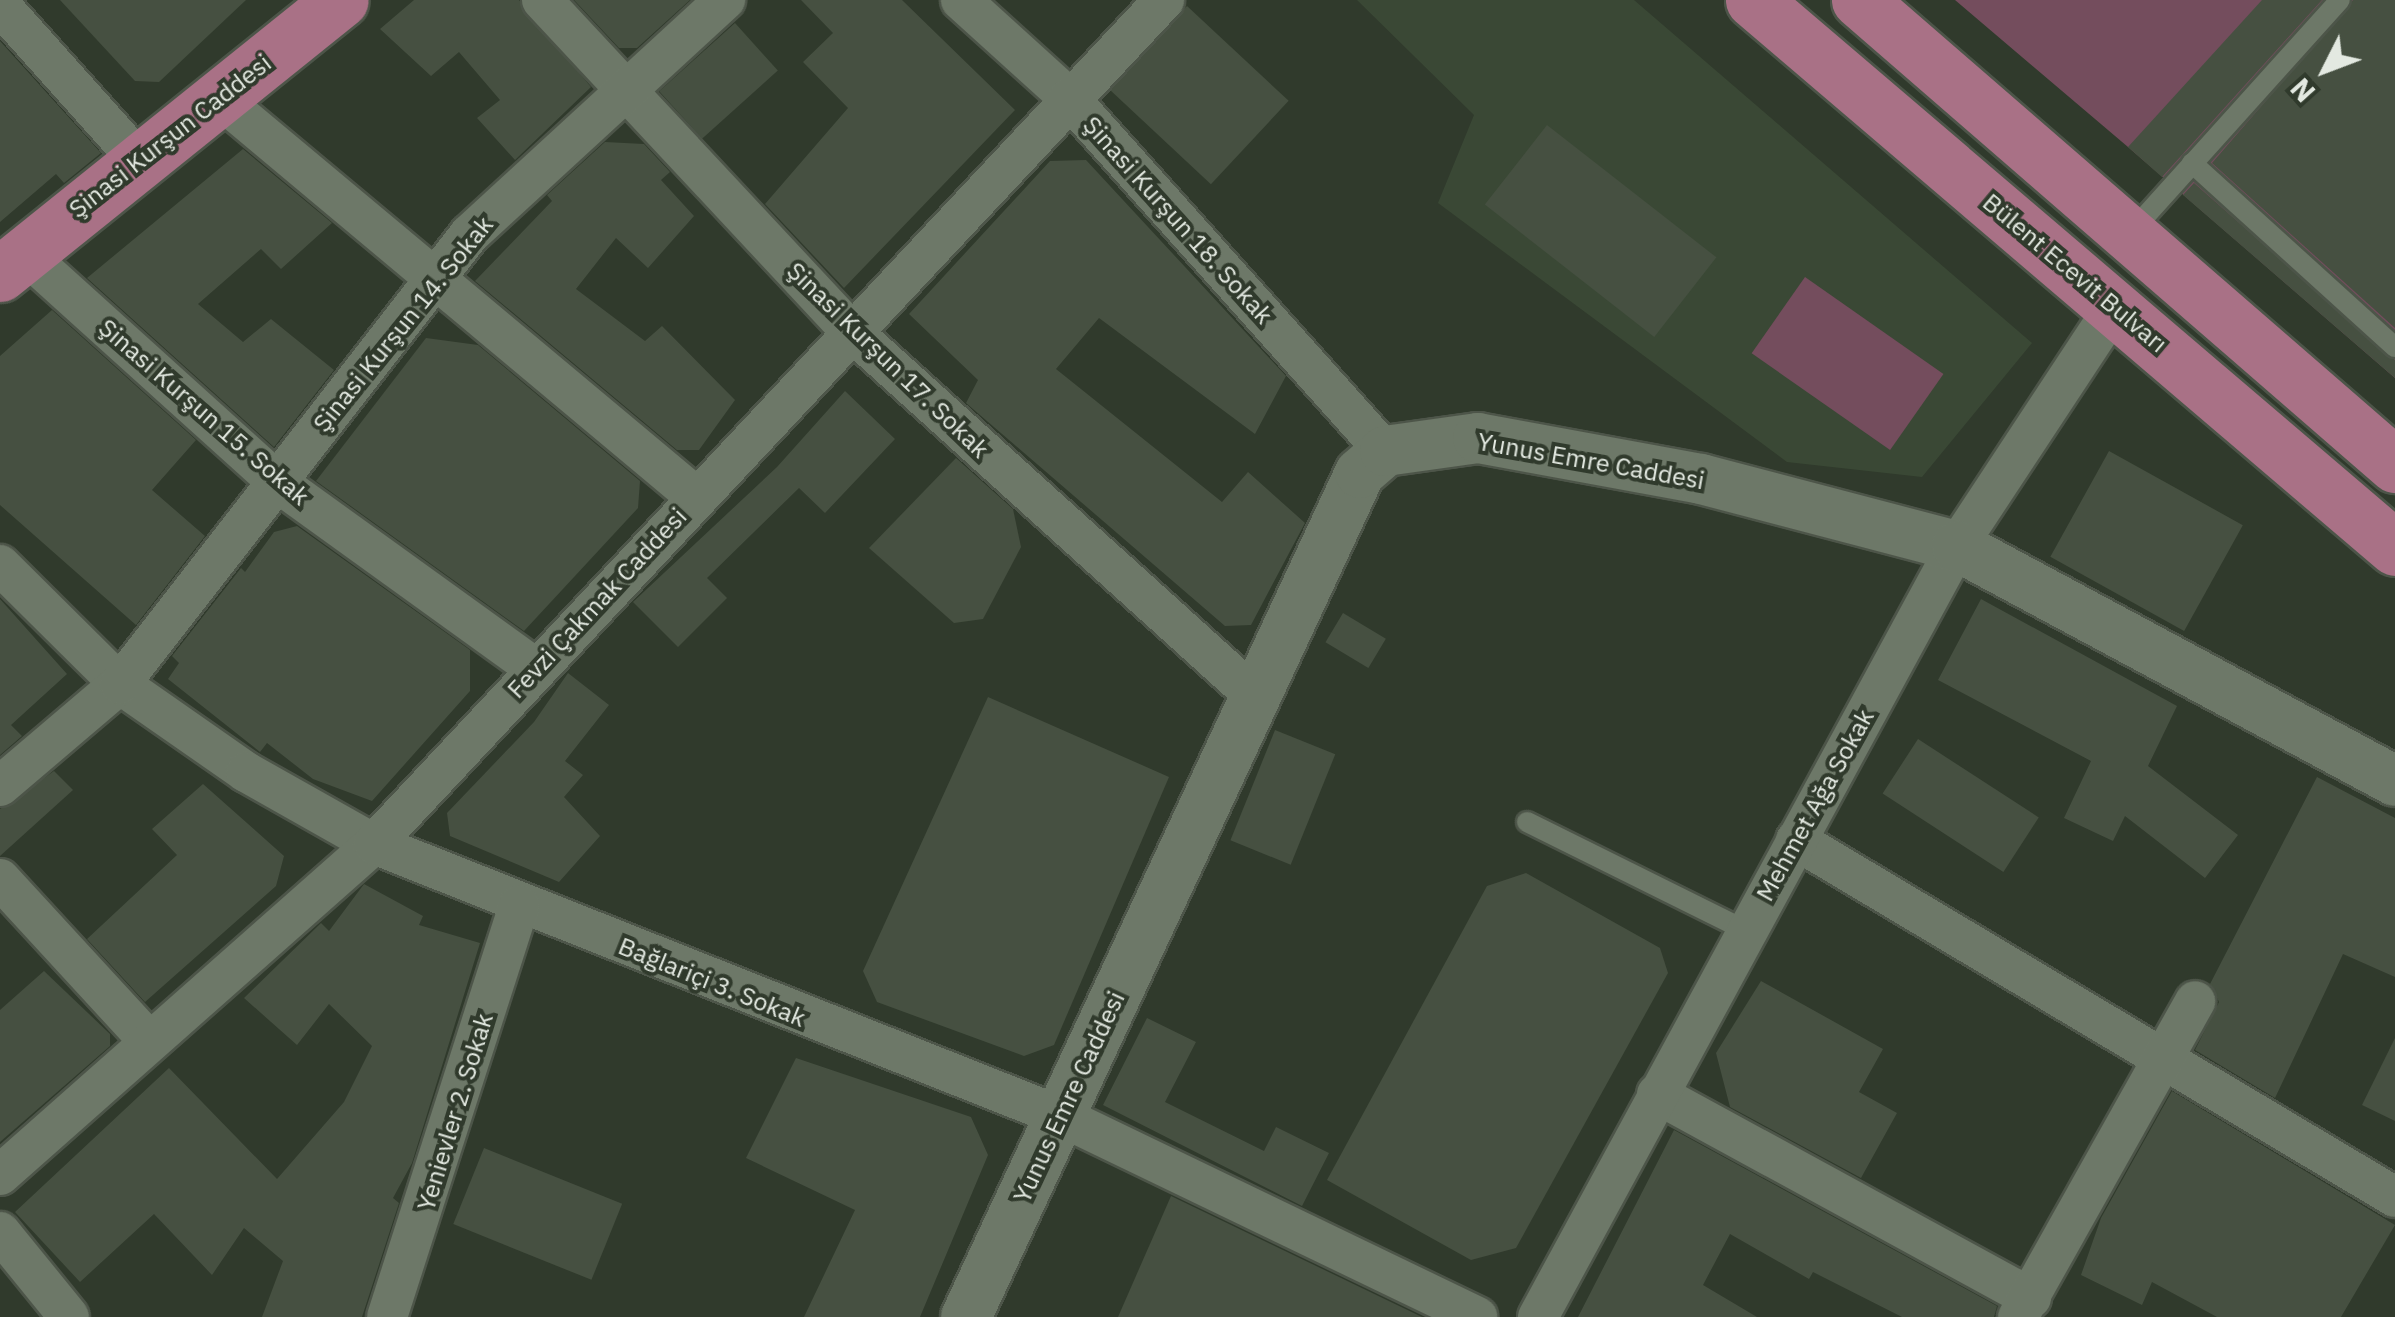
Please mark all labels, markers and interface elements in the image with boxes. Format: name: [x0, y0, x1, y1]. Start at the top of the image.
north arrow: [2275, 20, 2375, 120]
street label: Şinasi Kurşun Caddesi: [63, 48, 277, 224]
text: N: [2282, 70, 2323, 110]
street label: Şinasi Kurşun 18. Sokak: [1077, 110, 1279, 330]
street label: Bülent Ecevit Bulvarı: [1977, 187, 2173, 359]
street label: Şinasi Kurşun 14. Sokak: [307, 210, 499, 438]
street label: Şinasi Kurşun 17. Sokak: [781, 256, 995, 464]
street label: Şinasi Kurşun 15. Sokak: [93, 312, 315, 512]
street label: Yunus Emre Caddesi: [1475, 426, 1707, 496]
street label: Fevzi Çakmak Caddesi: [501, 502, 693, 704]
street label: Mehmet Ağa Sokak: [1750, 704, 1880, 906]
street label: Bağlariçi 3. Sokak: [614, 931, 810, 1033]
street label: Yunus Emre Caddesi: [1007, 987, 1131, 1207]
street label: Yenievler 2. Sokak: [411, 1010, 499, 1214]

